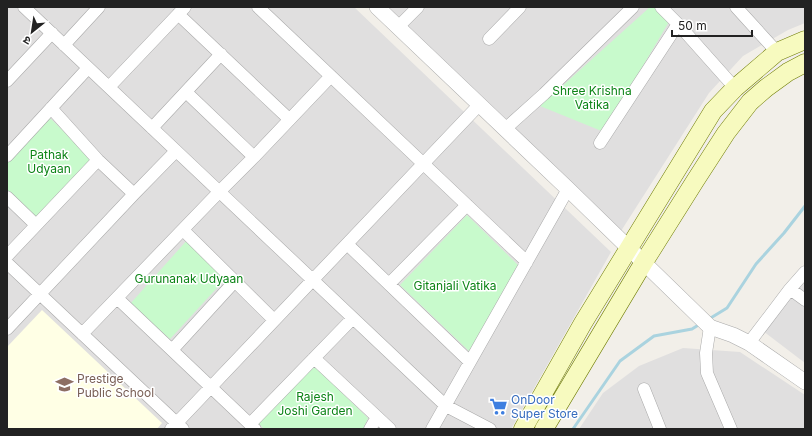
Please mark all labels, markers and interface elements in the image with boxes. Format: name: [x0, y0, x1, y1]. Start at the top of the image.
north arrow: [12, 12, 52, 52]
scale bar: [672, 12, 752, 38]
text: 50 m: [678, 18, 707, 33]
text: उ: [20, 33, 33, 48]
park label: Shree Krishna Vatika: [552, 83, 632, 112]
park label: Pathak Udyaan: [27, 147, 71, 176]
park label: Gurunanak Udyaan: [135, 271, 243, 286]
park label: Gitanjali Vatika: [413, 278, 497, 293]
place label: Prestige Public School: [77, 371, 154, 400]
school or university icon: Prestige Public School: [54, 375, 74, 395]
park label: Rajesh Joshi Garden: [277, 389, 353, 418]
place label: OnDoor Super Store: [511, 392, 578, 421]
supermarket icon: OnDoor Super Store: [488, 396, 508, 416]

